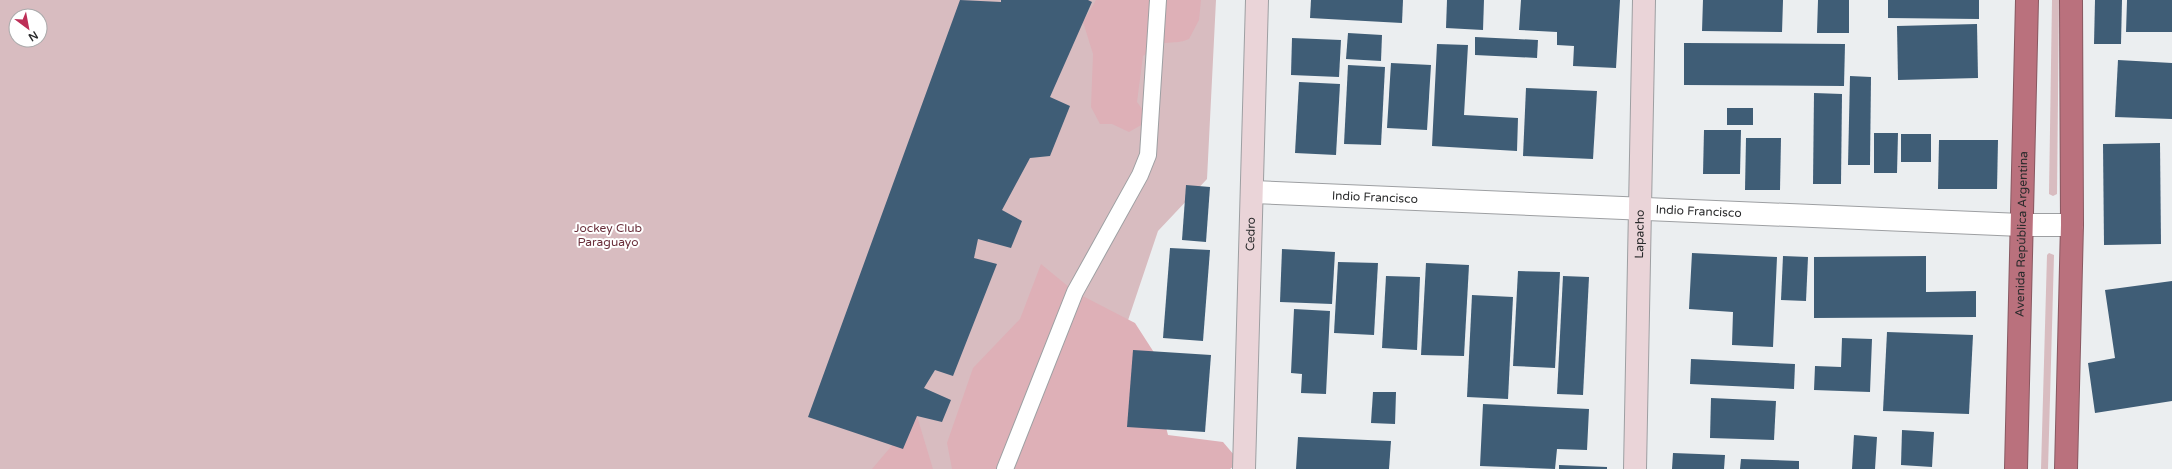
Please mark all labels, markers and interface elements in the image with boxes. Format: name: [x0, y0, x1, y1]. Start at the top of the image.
north arrow: [8, 8, 48, 48]
text: N: [26, 28, 40, 44]
street label: Avenida República Argentina: [2013, 151, 2030, 317]
street label: Indio Francisco: [1332, 188, 1418, 206]
street label: Indio Francisco: [1655, 202, 1742, 220]
street label: Lapacho: [1632, 209, 1647, 259]
street label: Cedro: [1243, 217, 1258, 251]
park label: Jockey Club Paraguayo: [574, 221, 642, 249]

